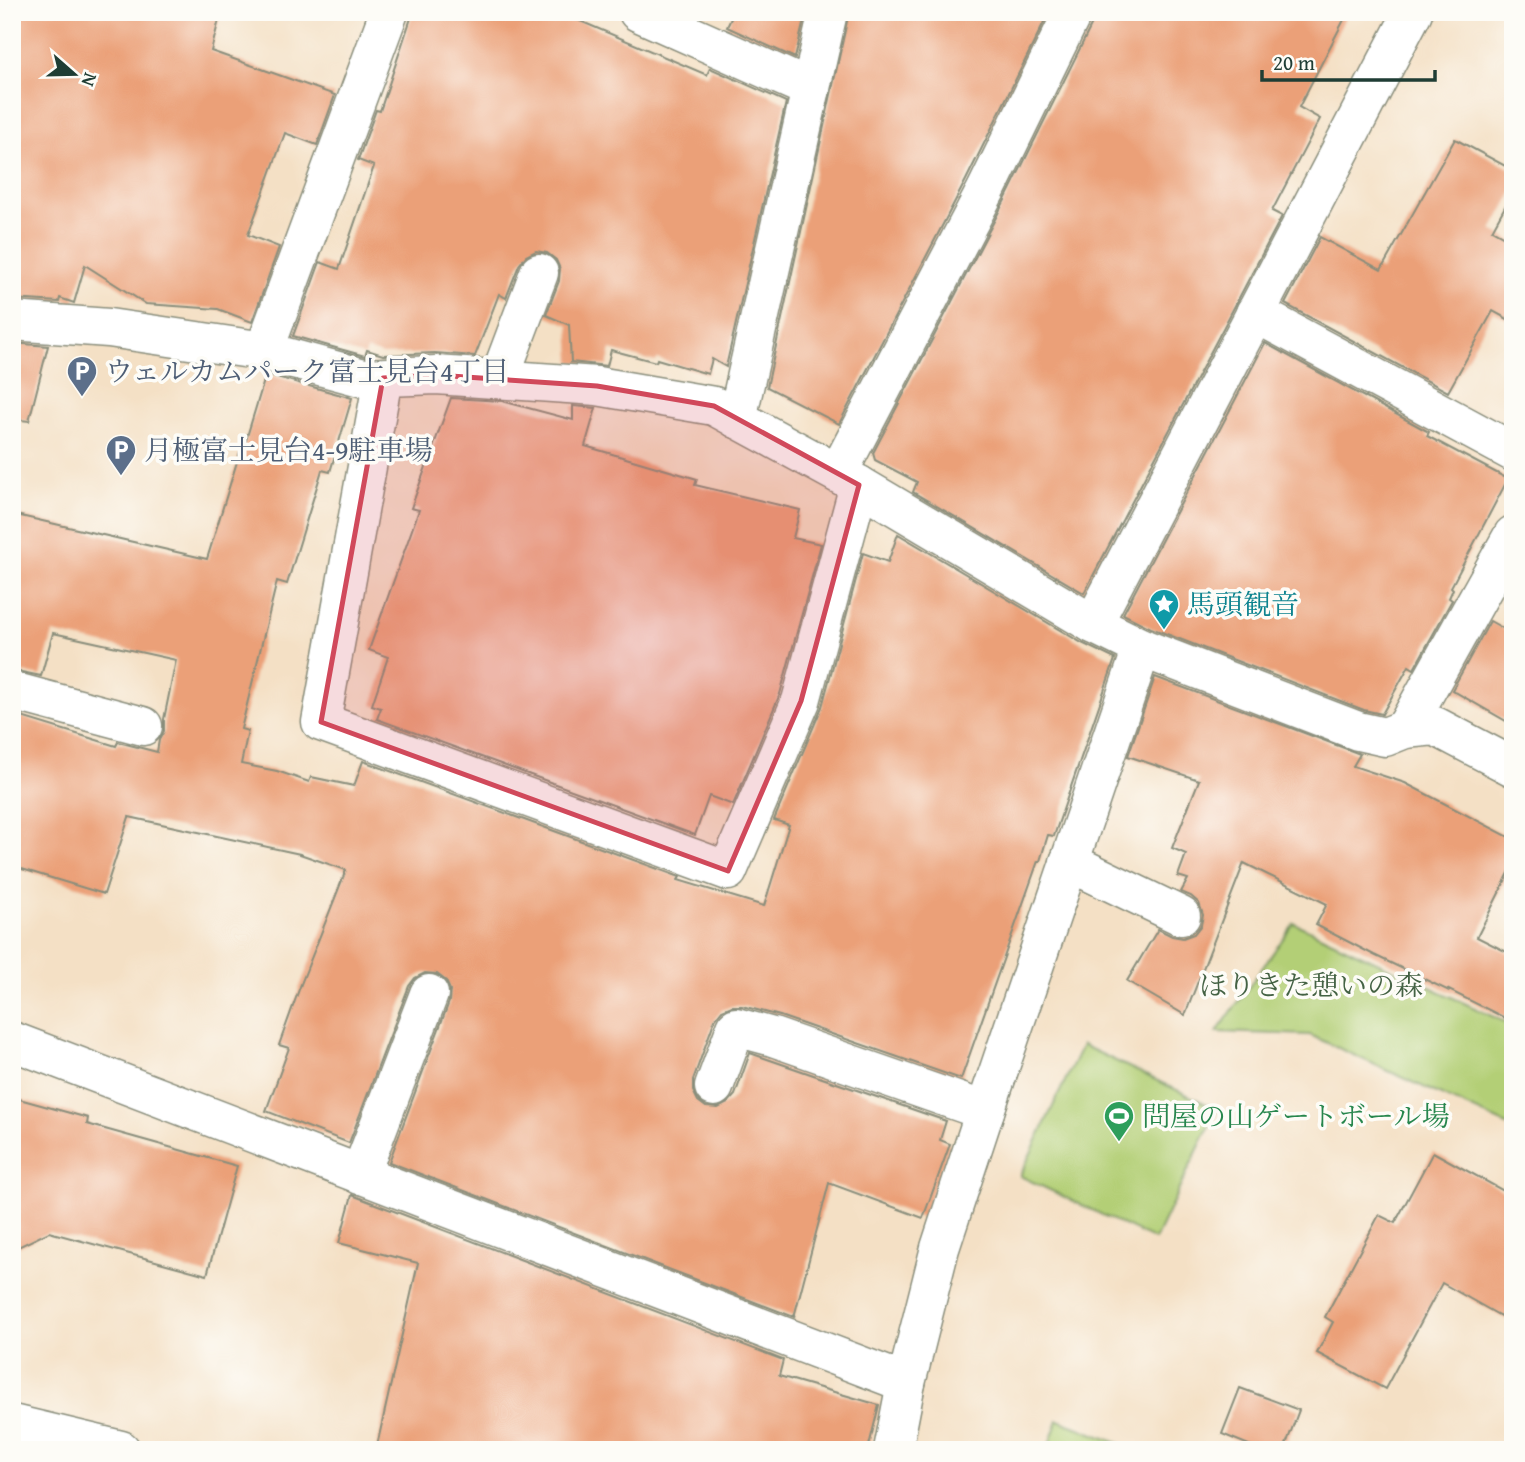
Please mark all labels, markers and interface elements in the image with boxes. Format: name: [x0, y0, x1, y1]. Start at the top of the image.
north arrow: [38, 38, 108, 108]
scale bar: [1262, 38, 1436, 82]
text: 20 m: [1273, 47, 1315, 78]
text: N: [75, 69, 105, 91]
place label: ウェルカムパーク富士見台4丁目: [105, 350, 509, 391]
parking icon: ウェルカムパーク富士見台4丁目: [65, 354, 99, 398]
place label: 月極富士見台4-9駐車場: [144, 429, 433, 470]
parking icon: 月極富士見台4-9駐車場: [104, 433, 138, 477]
place label: 馬頭観音: [1187, 583, 1299, 624]
place icon: 馬頭観音: [1147, 587, 1181, 631]
park label: ほりきた憩いの森: [1199, 964, 1423, 1005]
place label: 問屋の山ゲートボール場: [1142, 1095, 1449, 1136]
sports icon: 問屋の山ゲートボール場: [1102, 1099, 1136, 1143]

